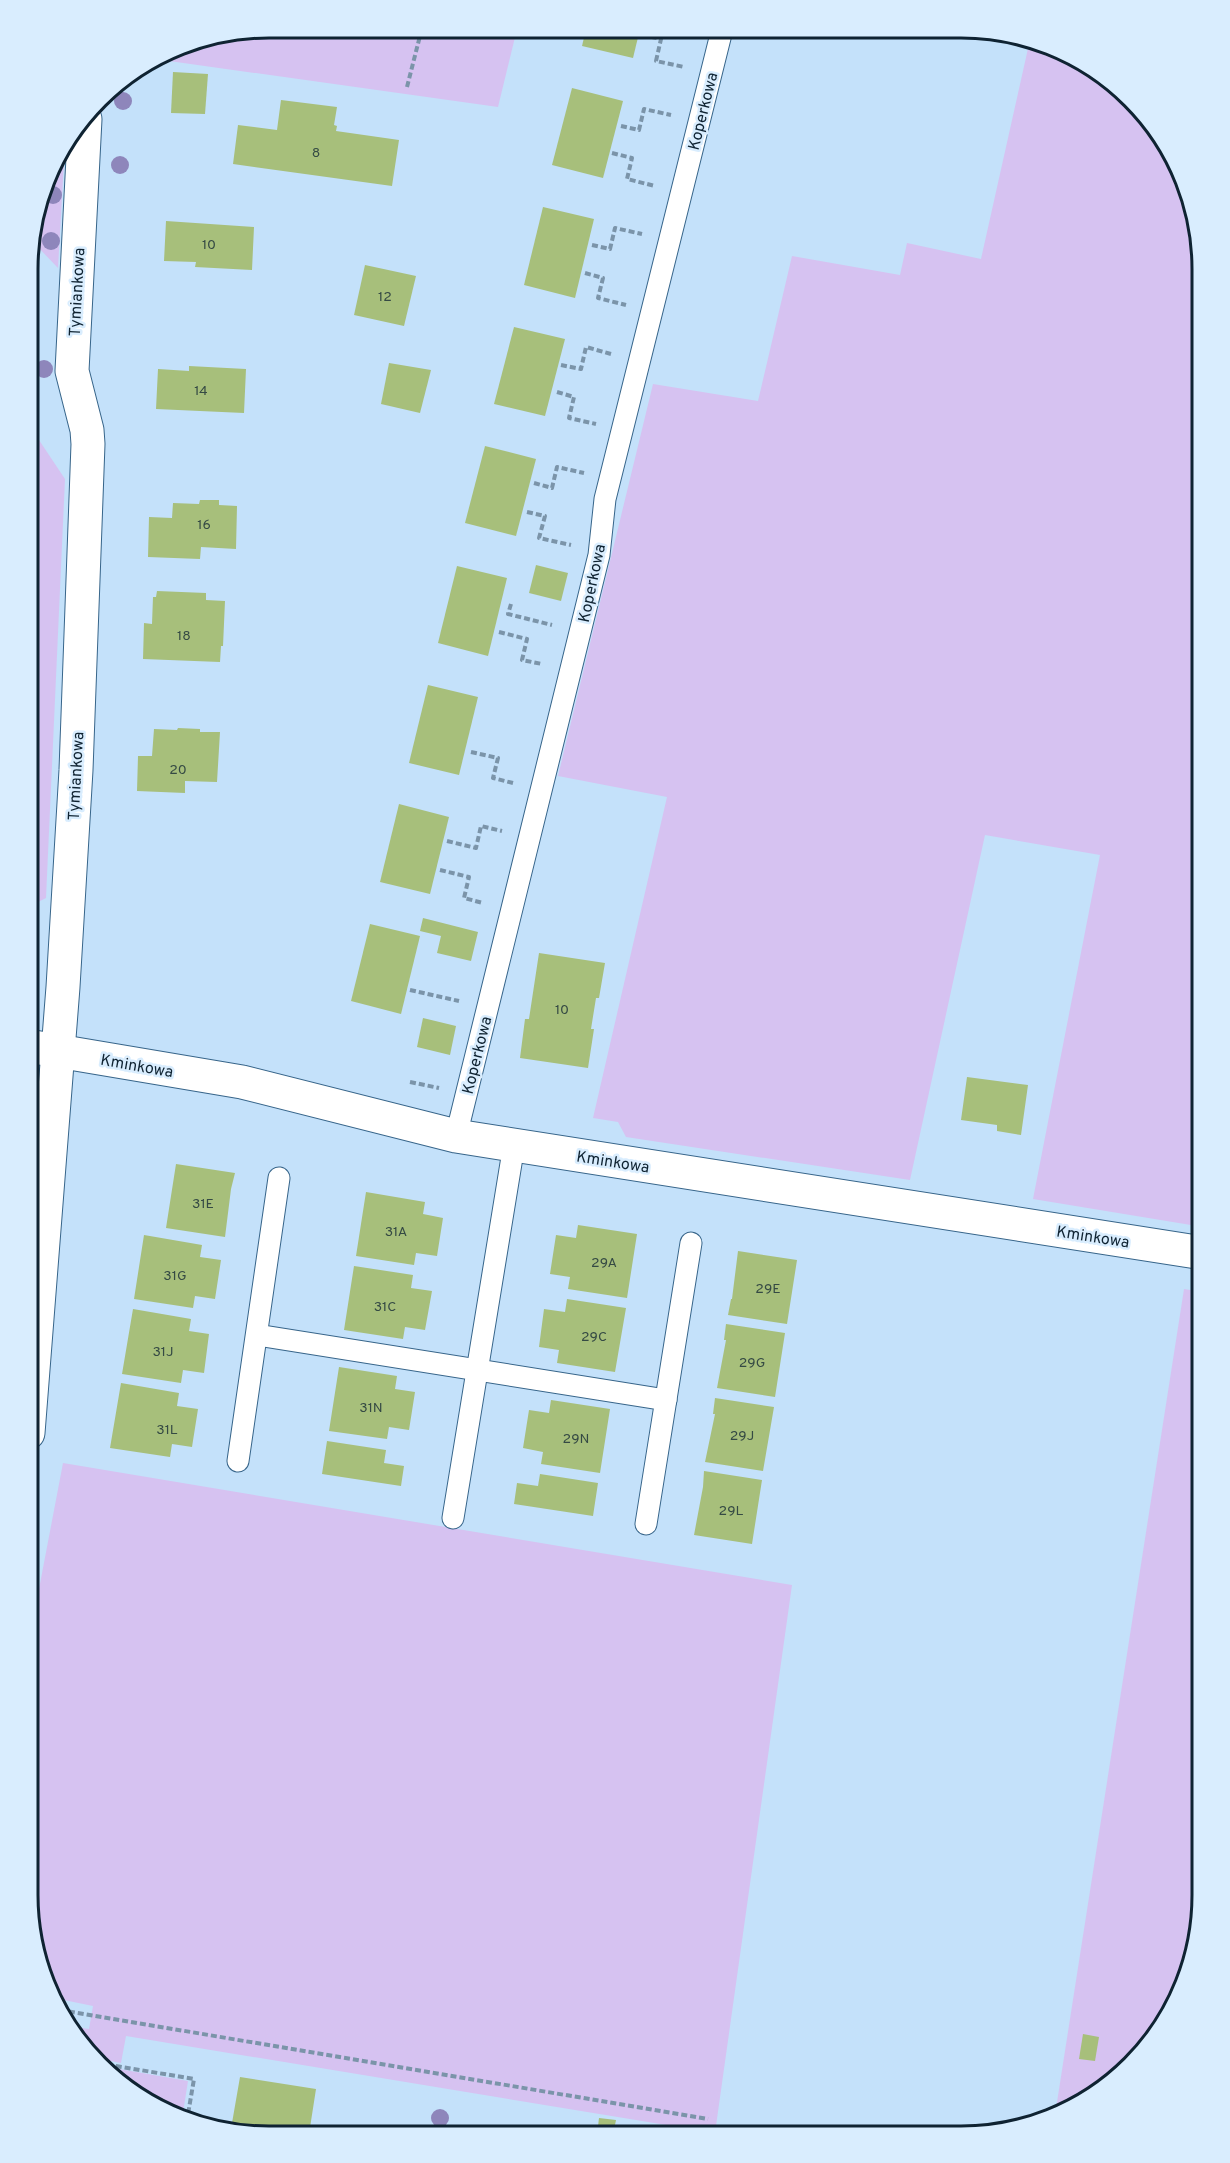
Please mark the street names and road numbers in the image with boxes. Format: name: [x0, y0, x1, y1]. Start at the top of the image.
street label: Koperkowa: [685, 70, 723, 153]
street label: Tymiankowa: [66, 247, 90, 337]
street label: Koperkowa: [575, 542, 611, 624]
street label: Tymiankowa: [65, 731, 89, 821]
street label: Koperkowa: [459, 1014, 497, 1097]
street label: Kminkowa: [99, 1051, 175, 1083]
street label: Kminkowa: [575, 1147, 651, 1179]
street label: Kminkowa: [1055, 1222, 1131, 1254]

